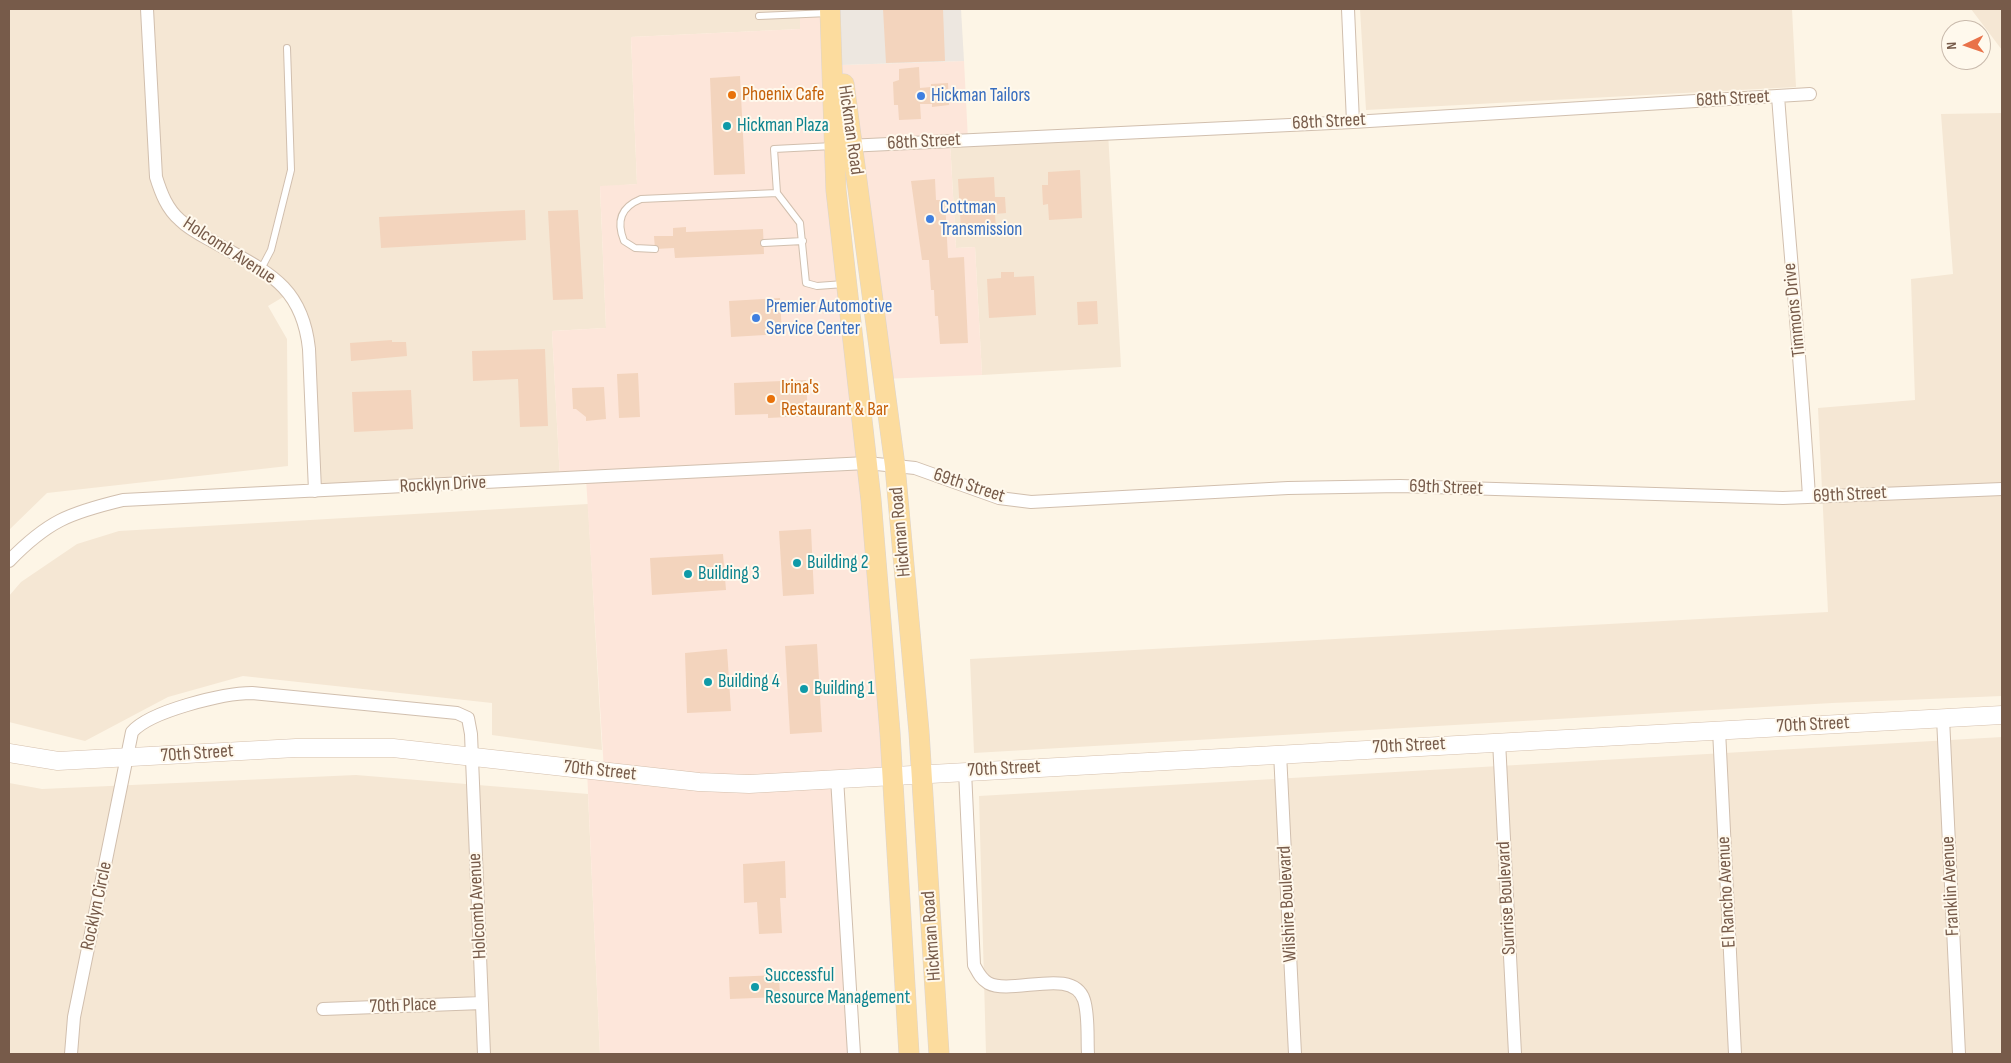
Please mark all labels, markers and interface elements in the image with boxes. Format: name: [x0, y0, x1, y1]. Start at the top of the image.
north arrow: [1941, 20, 1991, 70]
text: N: [1943, 42, 1960, 50]
place label: Phoenix Cafe: [742, 84, 824, 106]
street label: Hickman Road: [832, 84, 868, 176]
place label: Hickman Tailors: [931, 85, 1030, 107]
street label: 68th Street: [1696, 86, 1770, 112]
marker: Phoenix Cafe: [726, 89, 738, 101]
marker: Hickman Tailors: [915, 90, 927, 102]
street label: 68th Street: [1292, 109, 1366, 135]
place label: Hickman Plaza: [737, 115, 829, 137]
marker: Hickman Plaza: [721, 120, 733, 132]
street label: 68th Street: [887, 129, 961, 155]
place label: Cottman Transmission: [940, 197, 1022, 241]
street label: Holcomb Avenue: [178, 213, 280, 289]
marker: Cottman Transmission: [924, 213, 936, 225]
street label: Timmons Drive: [1779, 262, 1811, 358]
place label: Premier Automotive Service Center: [766, 296, 893, 340]
marker: Premier Automotive Service Center: [750, 312, 762, 324]
place label: Irina's Restaurant & Bar: [781, 377, 888, 421]
marker: Irina's Restaurant & Bar: [765, 393, 777, 405]
street label: 69th Street: [930, 464, 1008, 508]
street label: Rocklyn Drive: [399, 471, 487, 499]
street label: 69th Street: [1409, 475, 1483, 501]
street label: 69th Street: [1813, 482, 1887, 508]
street label: Hickman Road: [886, 486, 916, 578]
place label: Building 2: [807, 552, 868, 574]
marker: Building 2: [791, 557, 803, 569]
place label: Building 3: [698, 563, 760, 585]
marker: Building 3: [682, 568, 694, 580]
place label: Building 4: [718, 671, 780, 693]
marker: Building 4: [702, 676, 714, 688]
place label: Building 1: [814, 678, 874, 700]
marker: Building 1: [798, 683, 810, 695]
street label: 70th Street: [1776, 712, 1850, 738]
street label: 70th Street: [1372, 733, 1446, 759]
street label: 70th Street: [160, 740, 234, 768]
street label: 70th Street: [562, 756, 638, 786]
street label: 70th Street: [967, 756, 1041, 782]
street label: Franklin Avenue: [1937, 835, 1965, 937]
street label: El Rancho Avenue: [1713, 836, 1741, 948]
street label: Sunrise Boulevard: [1493, 841, 1521, 955]
street label: Wilshire Boulevard: [1274, 845, 1302, 963]
street label: Holcomb Avenue: [464, 852, 492, 960]
street label: Rocklyn Circle: [76, 860, 118, 952]
street label: Hickman Road: [917, 890, 947, 982]
place label: Successful Resource Management: [765, 965, 910, 1009]
marker: Successful Resource Management: [749, 981, 761, 993]
street label: 70th Place: [369, 993, 437, 1019]

